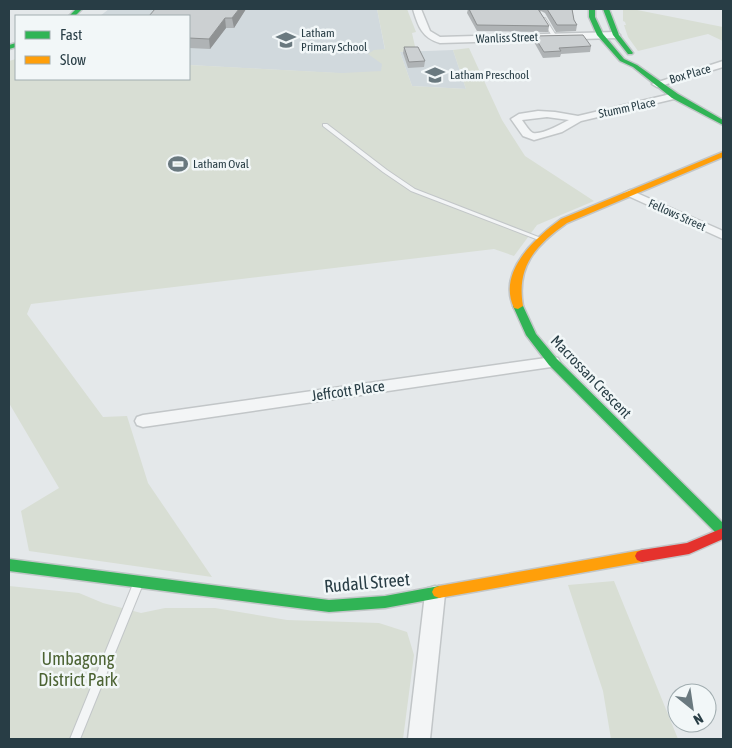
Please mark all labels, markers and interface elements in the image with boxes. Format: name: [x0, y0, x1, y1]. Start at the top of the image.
legend: [15, 15, 190, 80]
text: Fast: [60, 26, 82, 43]
place label: Latham Primary School: [301, 26, 368, 54]
school or university icon: Latham Primary School: [275, 29, 297, 51]
street label: Wanliss Street: [476, 30, 539, 46]
text: Slow: [60, 51, 86, 68]
street label: Box Place: [668, 61, 712, 87]
school or university icon: Latham Preschool: [424, 64, 446, 86]
place label: Latham Preschool: [450, 68, 530, 82]
street label: Stumm Place: [597, 95, 657, 121]
sports icon: Latham Oval: [167, 153, 189, 175]
place label: Latham Oval: [193, 157, 250, 171]
street label: Fellows Street: [646, 196, 708, 234]
street label: Macrossan Crescent: [548, 332, 635, 421]
street label: Jeffcott Place: [310, 377, 386, 404]
street label: Rudall Street: [323, 568, 411, 597]
park label: Umbagong District Park: [38, 648, 118, 690]
north arrow: [667, 683, 717, 733]
text: N: [691, 710, 706, 728]

